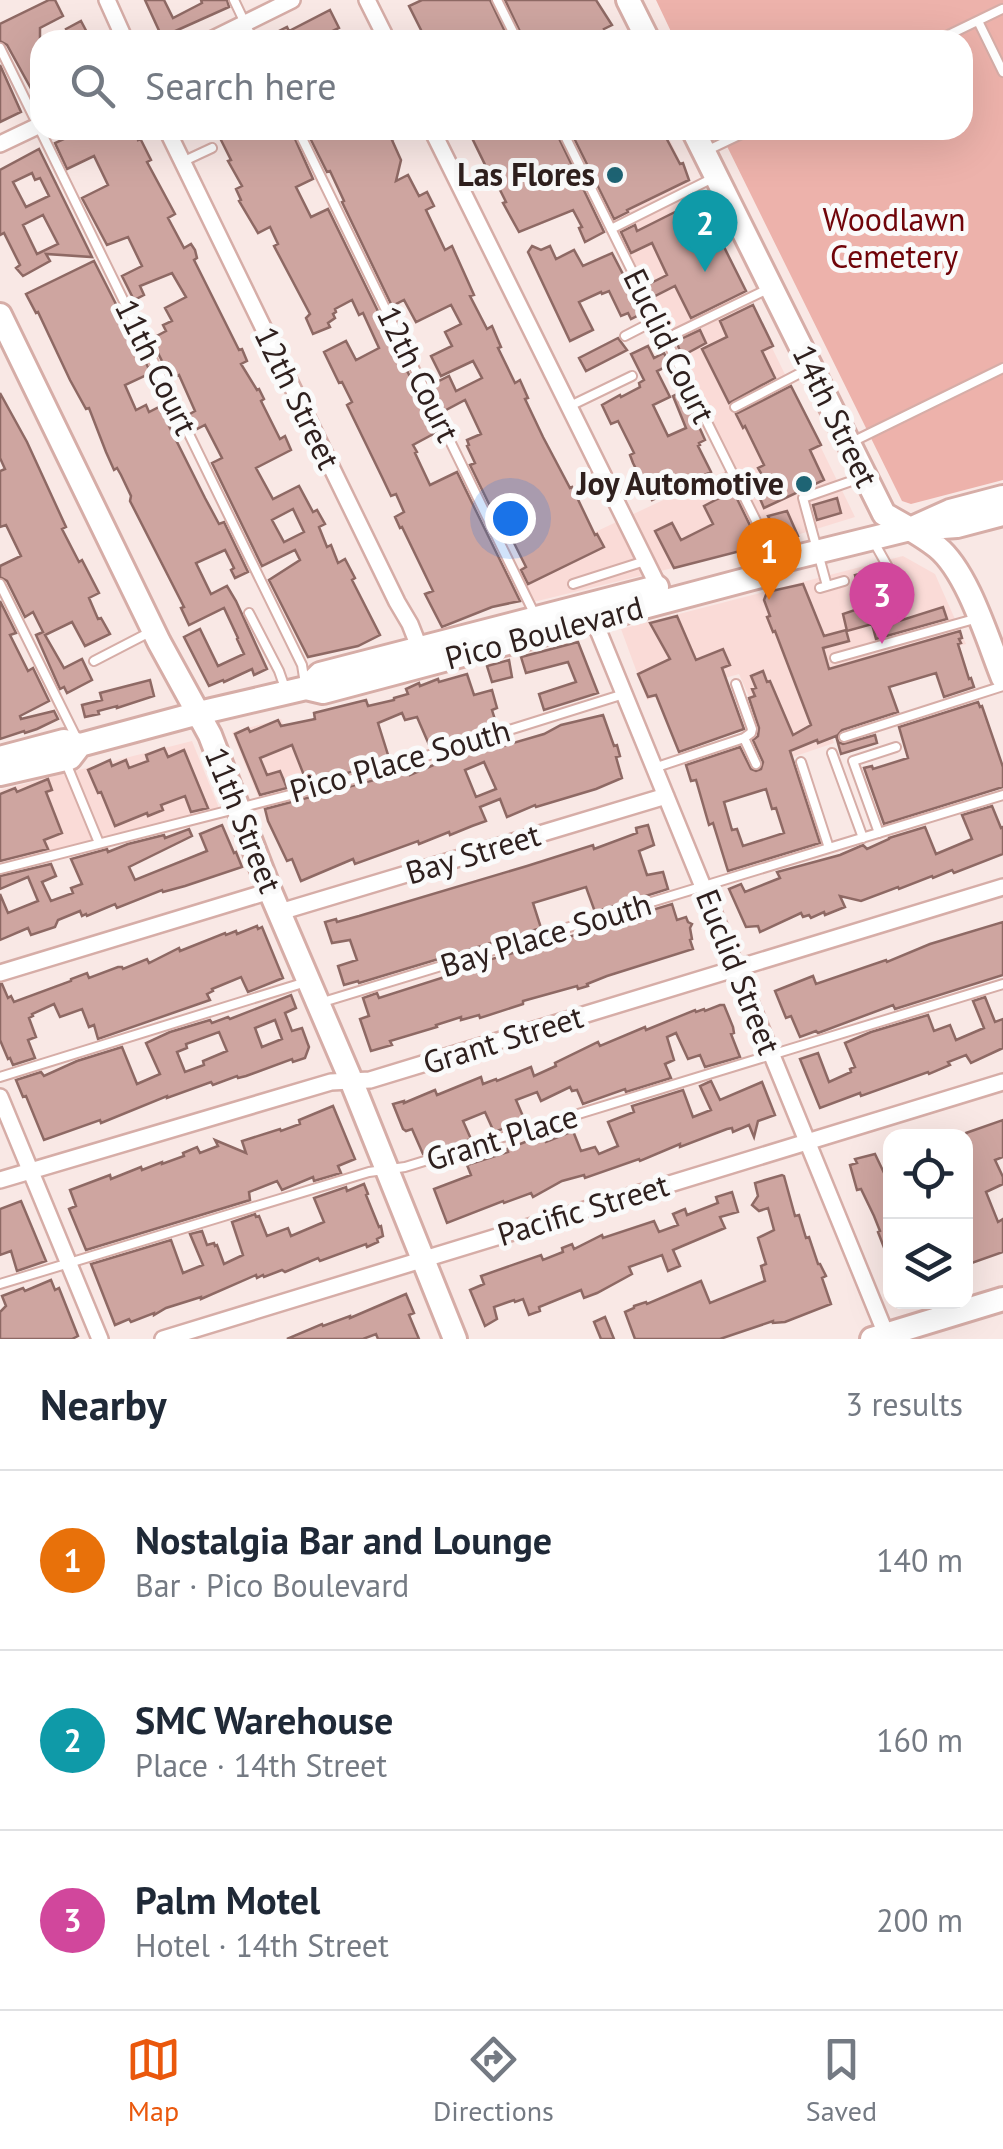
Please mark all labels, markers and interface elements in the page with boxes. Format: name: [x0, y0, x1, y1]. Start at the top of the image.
search box: [30, 30, 973, 140]
icon: search: [65, 58, 120, 113]
text: Search here: [145, 61, 337, 110]
place label: Las Flores: [457, 153, 595, 195]
marker: Las Flores: [604, 164, 626, 186]
pin: 2: [672, 190, 738, 272]
park label: Woodlawn Cemetery: [823, 198, 965, 277]
street label: Euclid Court: [614, 261, 725, 430]
street label: 11th Court: [106, 292, 208, 442]
street label: 12th Court: [368, 299, 470, 449]
street label: 12th Street: [245, 319, 350, 476]
street label: 14th Street: [783, 337, 888, 494]
place label: Joy Automotive: [576, 462, 784, 504]
marker: Joy Automotive: [793, 473, 815, 495]
your location: [485, 493, 536, 544]
pin: 1: [736, 518, 802, 600]
pin: 3: [850, 562, 914, 644]
street label: Pico Boulevard: [440, 585, 647, 679]
street label: Pico Place South: [285, 709, 515, 812]
street label: 11th Street: [196, 741, 292, 899]
street label: Bay Street: [400, 813, 545, 893]
street label: Bay Place South: [435, 882, 656, 986]
street label: Euclid Street: [687, 883, 791, 1060]
street label: Grant Street: [418, 995, 588, 1083]
street label: Grant Place: [421, 1094, 583, 1180]
map controls: [883, 1129, 973, 1309]
button: locate: [883, 1129, 973, 1219]
street label: Pacific Street: [492, 1163, 674, 1255]
button: layers: [883, 1219, 973, 1309]
text: Nearby: [40, 1377, 167, 1432]
text: 3 results: [845, 1383, 963, 1425]
text: Nostalgia Bar and Lounge: [135, 1515, 552, 1564]
text: 1: [63, 1539, 82, 1581]
text: 140 m: [876, 1539, 963, 1581]
text: Bar · Pico Boulevard: [135, 1564, 409, 1606]
text: SMC Warehouse: [135, 1695, 393, 1744]
text: 2: [63, 1719, 82, 1761]
text: 160 m: [876, 1719, 963, 1761]
text: Place · 14th Street: [135, 1744, 387, 1786]
text: Palm Motel: [135, 1875, 320, 1924]
text: 3: [63, 1899, 82, 1941]
text: 200 m: [876, 1899, 963, 1941]
text: Hotel · 14th Street: [135, 1924, 389, 1966]
tab: Map: [126, 2032, 181, 2129]
tab: Directions: [433, 2032, 554, 2129]
tab: Saved: [806, 2032, 877, 2129]

